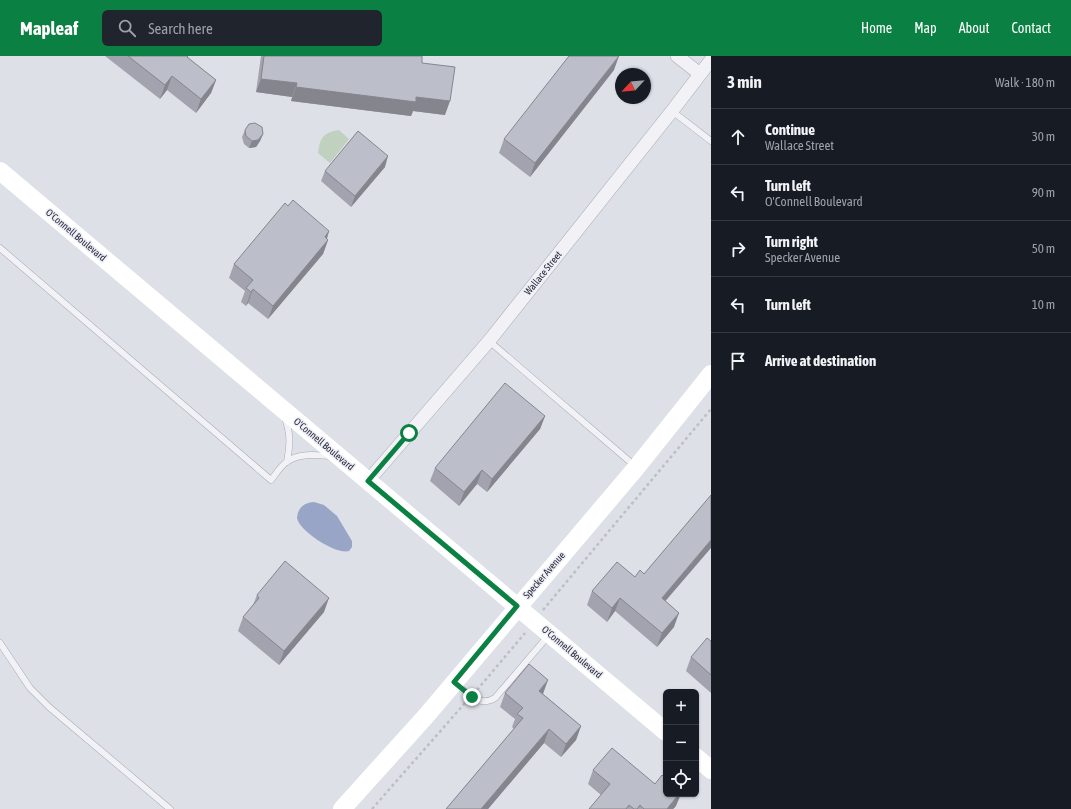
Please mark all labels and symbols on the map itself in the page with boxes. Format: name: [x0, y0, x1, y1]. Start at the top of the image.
north arrow: [615, 68, 651, 104]
street label: O'Connell Boulevard: [44, 207, 109, 264]
street label: Wallace Street: [522, 249, 564, 297]
street label: O'Connell Boulevard: [292, 416, 357, 473]
route start: [400, 424, 418, 442]
street label: Specker Avenue: [521, 549, 567, 600]
street label: O'Connell Boulevard: [540, 624, 605, 681]
route end: [463, 688, 481, 706]

